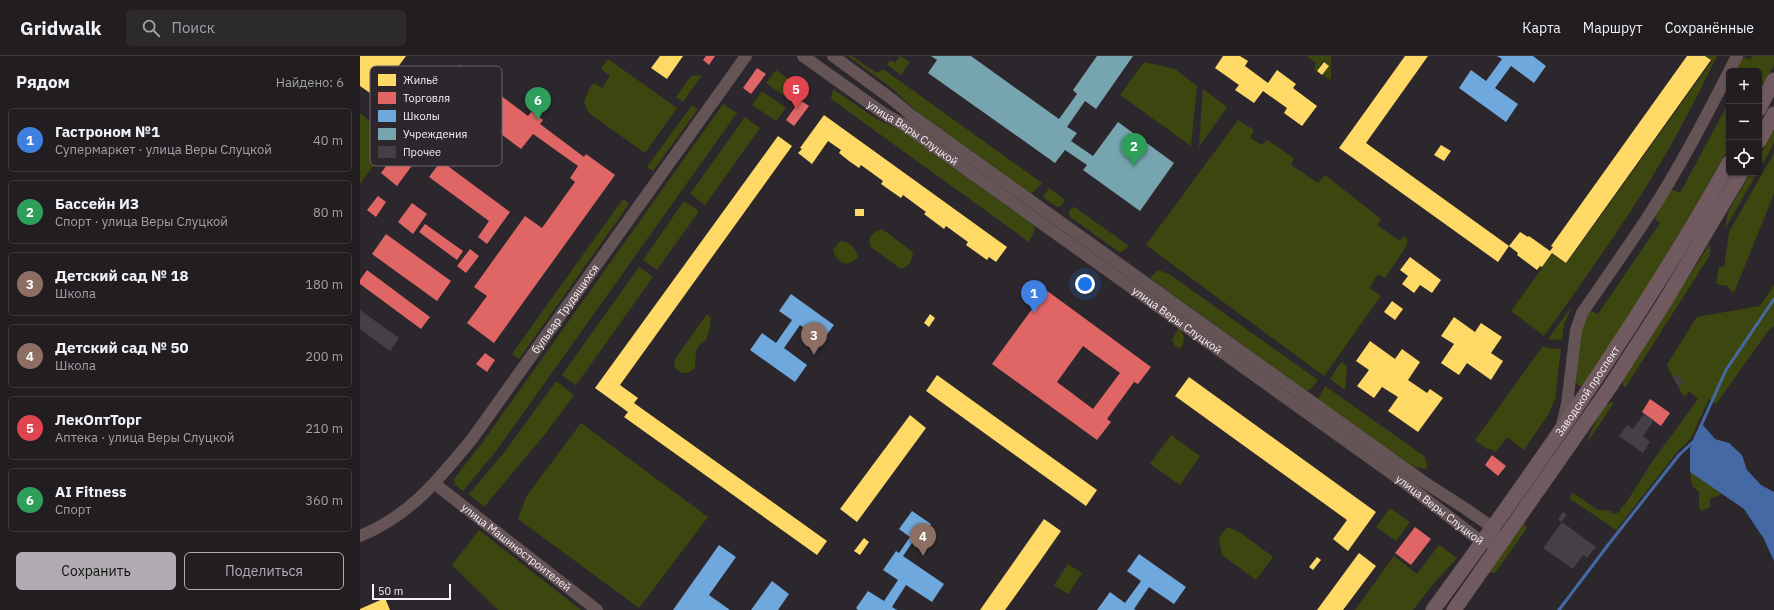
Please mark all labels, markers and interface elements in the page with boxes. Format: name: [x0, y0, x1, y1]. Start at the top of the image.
search box: [126, 10, 406, 46]
text: Gridwalk: [20, 16, 102, 40]
icon: search: [140, 17, 162, 39]
text: Поиск: [172, 18, 215, 37]
text: Карта: [1522, 19, 1561, 37]
text: Маршрут: [1583, 19, 1643, 37]
text: Сохранённые: [1665, 19, 1754, 37]
legend: [370, 66, 502, 166]
map controls: [1726, 68, 1762, 176]
button: +: [1726, 68, 1762, 104]
text: Рядом: [16, 71, 70, 93]
text: Жильё: [403, 73, 438, 87]
text: Найдено: 6: [276, 74, 344, 91]
pin: 5: [783, 76, 809, 109]
pin: 6: [525, 87, 551, 120]
text: Торговля: [403, 91, 450, 105]
street label: улица Веры Слуцкой: [864, 97, 961, 169]
button: −: [1726, 104, 1762, 140]
text: Школы: [403, 109, 440, 123]
text: Гастроном №1: [55, 122, 160, 141]
text: Учреждения: [403, 127, 467, 141]
text: 1: [26, 132, 34, 149]
text: 40 m: [313, 132, 343, 149]
pin: 2: [1121, 133, 1147, 166]
button: locate: [1726, 140, 1762, 176]
text: Супермаркет · улица Веры Слуцкой: [55, 141, 272, 158]
text: Прочее: [403, 145, 441, 159]
text: Бассейн ИЗ: [55, 194, 139, 213]
text: 2: [26, 204, 34, 221]
text: 80 m: [313, 204, 343, 221]
text: Спорт · улица Веры Слуцкой: [55, 213, 228, 230]
street label: бульвар Трудящихся: [528, 261, 602, 356]
text: Детский сад № 18: [55, 266, 188, 285]
your location: [1075, 274, 1095, 294]
text: 3: [26, 276, 34, 293]
text: 180 m: [305, 276, 343, 293]
pin: 1: [1021, 280, 1047, 313]
street label: улица Веры Слуцкой: [1129, 283, 1225, 357]
text: Школа: [55, 285, 96, 302]
pin: 3: [801, 322, 827, 355]
text: Детский сад № 50: [55, 338, 188, 357]
street label: Заводской проспект: [1552, 343, 1623, 439]
text: 4: [26, 348, 34, 365]
text: 200 m: [305, 348, 343, 365]
text: Школа: [55, 357, 96, 374]
text: ЛекОптТорг: [55, 410, 142, 429]
text: 5: [26, 420, 34, 437]
text: 210 m: [305, 420, 343, 437]
text: Аптека · улица Веры Слуцкой: [55, 429, 235, 446]
street label: улица Веры Слуцкой: [1393, 472, 1487, 548]
text: AI Fitness: [55, 482, 127, 501]
text: 6: [26, 492, 34, 509]
text: 360 m: [305, 492, 343, 509]
street label: улица Машиностроителей: [459, 500, 574, 594]
text: Спорт: [55, 501, 91, 518]
pin: 4: [910, 523, 936, 556]
button: Сохранить: [16, 552, 176, 590]
button: Поделиться: [184, 552, 344, 590]
scale bar: [372, 582, 451, 601]
text: 50 m: [378, 584, 403, 598]

